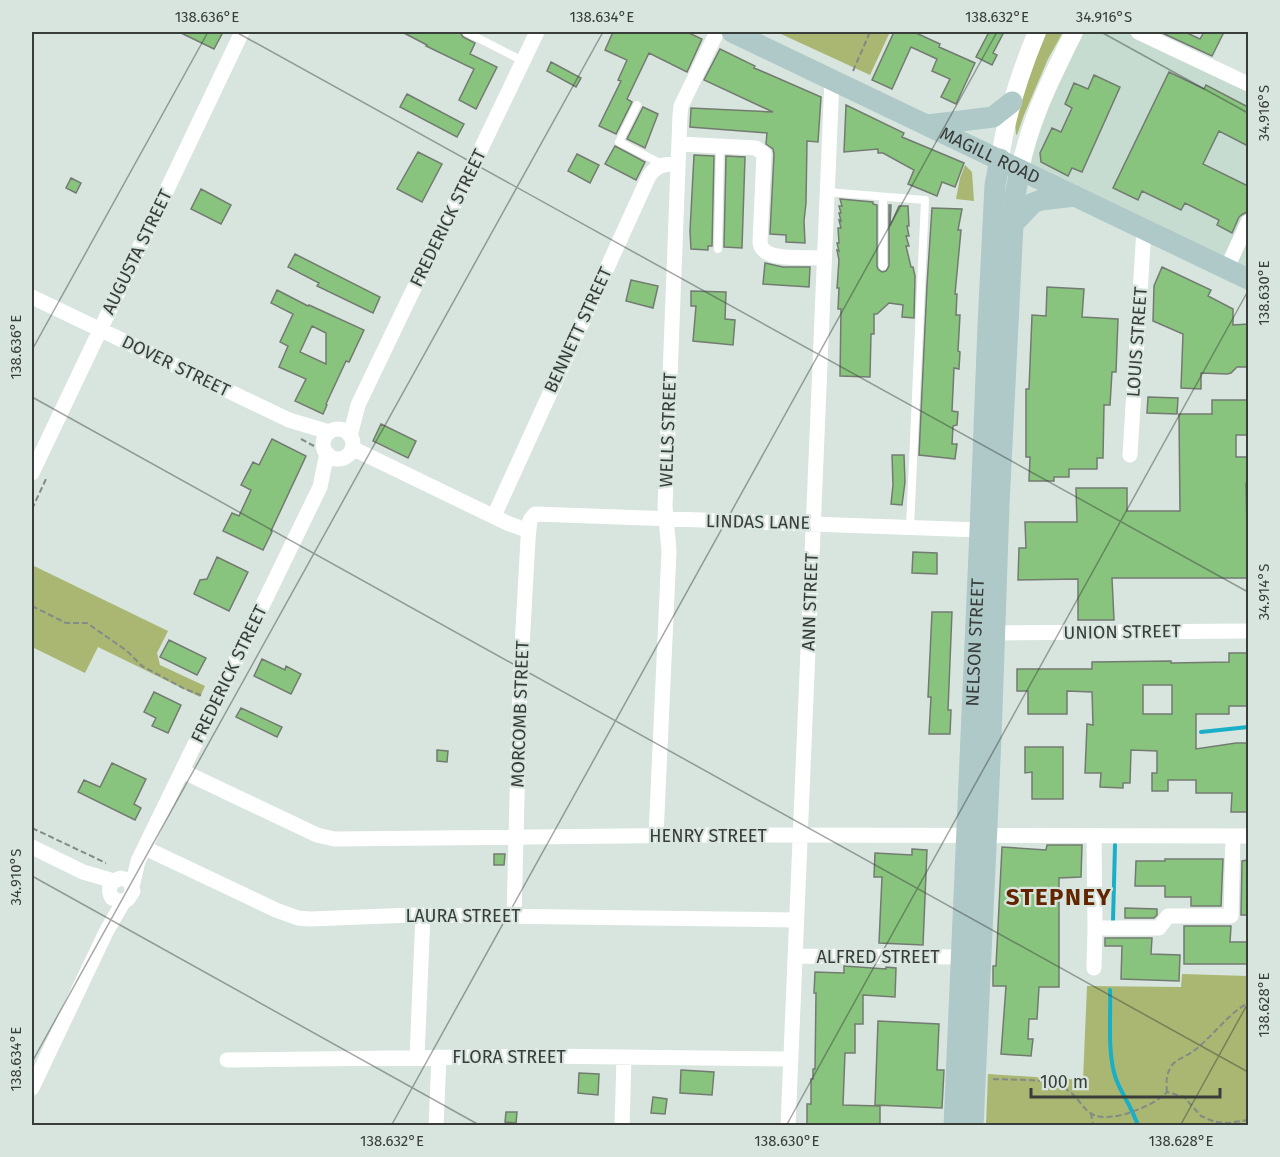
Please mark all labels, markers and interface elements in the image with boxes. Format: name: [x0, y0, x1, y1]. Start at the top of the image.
text: 138.636°E: [175, 8, 239, 26]
text: 138.634°E: [570, 8, 634, 26]
text: 138.632°E: [965, 8, 1029, 26]
text: 34.916°S: [1076, 8, 1132, 26]
text: 34.916°S: [1255, 85, 1273, 141]
street label: MAGILL ROAD: [936, 122, 1044, 189]
street label: FREDERICK STREET: [405, 145, 491, 290]
street label: AUGUSTA STREET: [97, 185, 177, 318]
text: 138.630°E: [1255, 260, 1273, 326]
street label: BENNETT STREET: [539, 263, 617, 396]
street label: LOUIS STREET: [1122, 285, 1152, 398]
text: 138.636°E: [7, 315, 25, 379]
street label: DOVER STREET: [118, 330, 234, 402]
street label: WELLS STREET: [655, 372, 681, 488]
street label: LINDAS LANE: [706, 510, 810, 534]
street label: ANN STREET: [797, 552, 823, 651]
text: 34.914°S: [1255, 564, 1273, 620]
street label: NELSON STREET: [961, 577, 989, 707]
street label: FREDERICK STREET: [186, 601, 272, 746]
street label: UNION STREET: [1063, 620, 1181, 644]
street label: MORCOMB STREET: [506, 639, 534, 788]
street label: HENRY STREET: [649, 825, 767, 847]
text: 34.910°S: [7, 848, 25, 906]
district label: STEPNEY: [1006, 883, 1112, 911]
street label: LAURA STREET: [405, 905, 521, 927]
street label: ALFRED STREET: [816, 946, 940, 968]
text: 138.628°E: [1255, 972, 1273, 1038]
text: 138.634°E: [7, 1027, 25, 1091]
street label: FLORA STREET: [452, 1046, 566, 1068]
scale bar: [1031, 1061, 1220, 1099]
text: 100 m: [1040, 1071, 1088, 1093]
text: 138.632°E: [360, 1132, 424, 1150]
text: 138.630°E: [754, 1132, 820, 1150]
text: 138.628°E: [1148, 1132, 1214, 1150]

